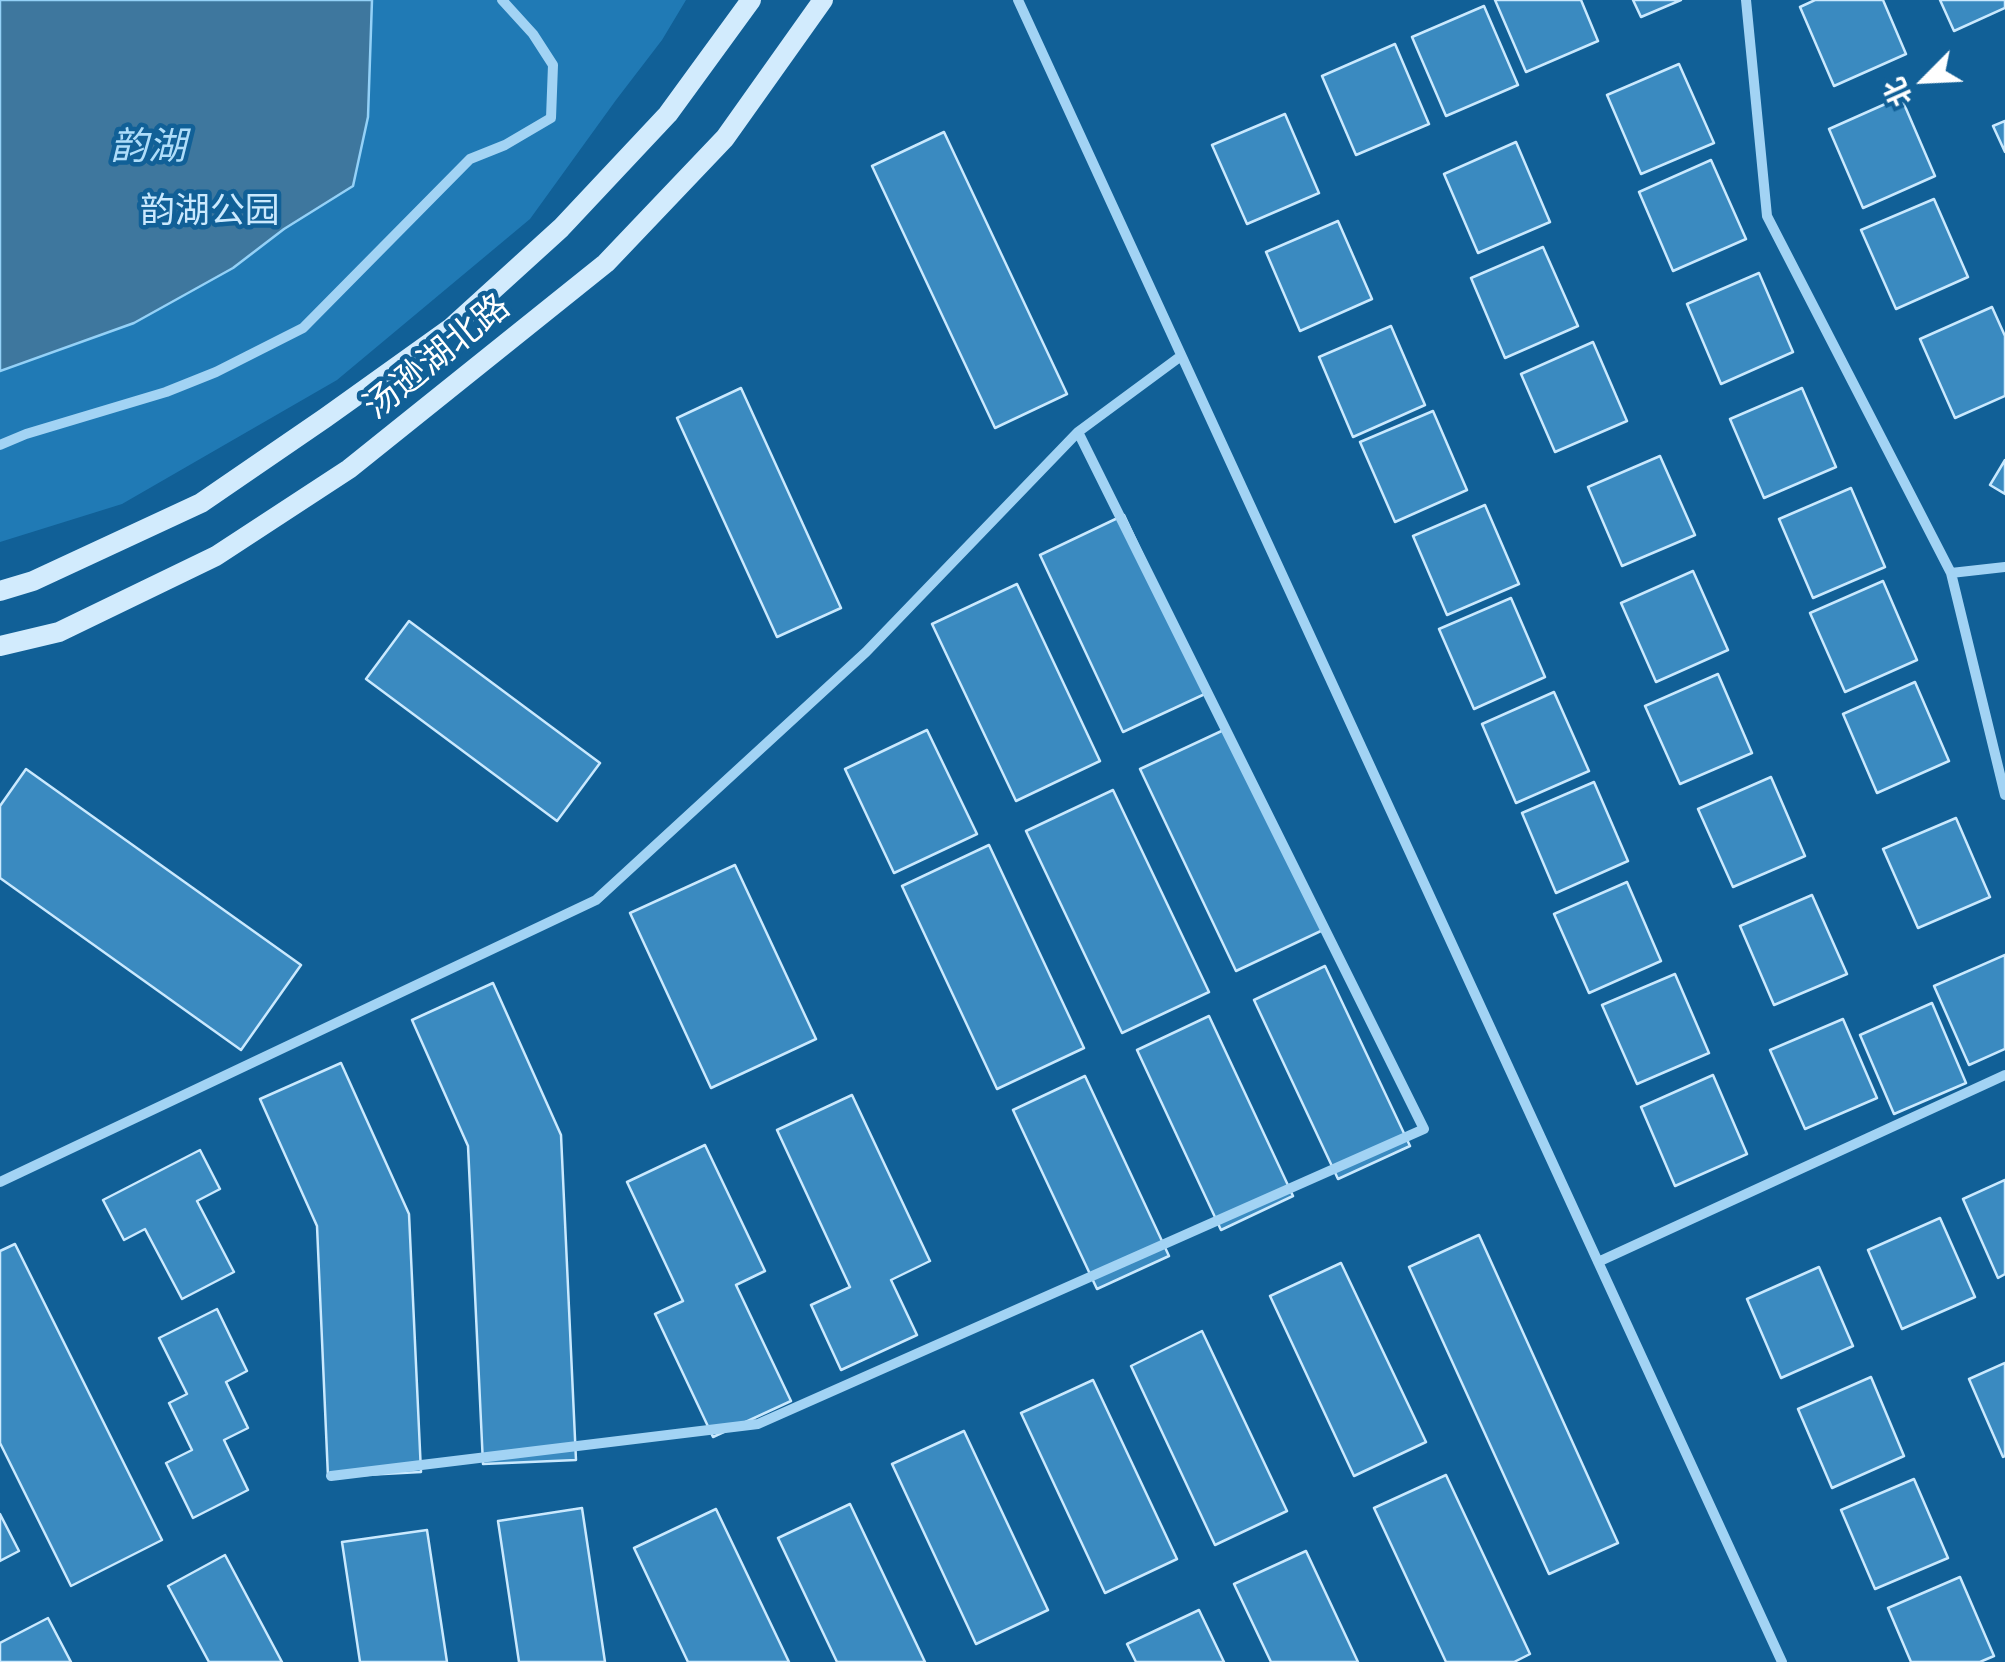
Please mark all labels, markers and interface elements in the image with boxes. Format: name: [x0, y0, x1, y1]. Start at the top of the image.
north arrow: [1875, 30, 1975, 130]
text: 北: [1875, 72, 1919, 112]
water label: 韵湖: [110, 125, 186, 171]
park label: 韵湖公园: [140, 190, 280, 232]
street label: 汤逊湖北路: [356, 286, 518, 428]

